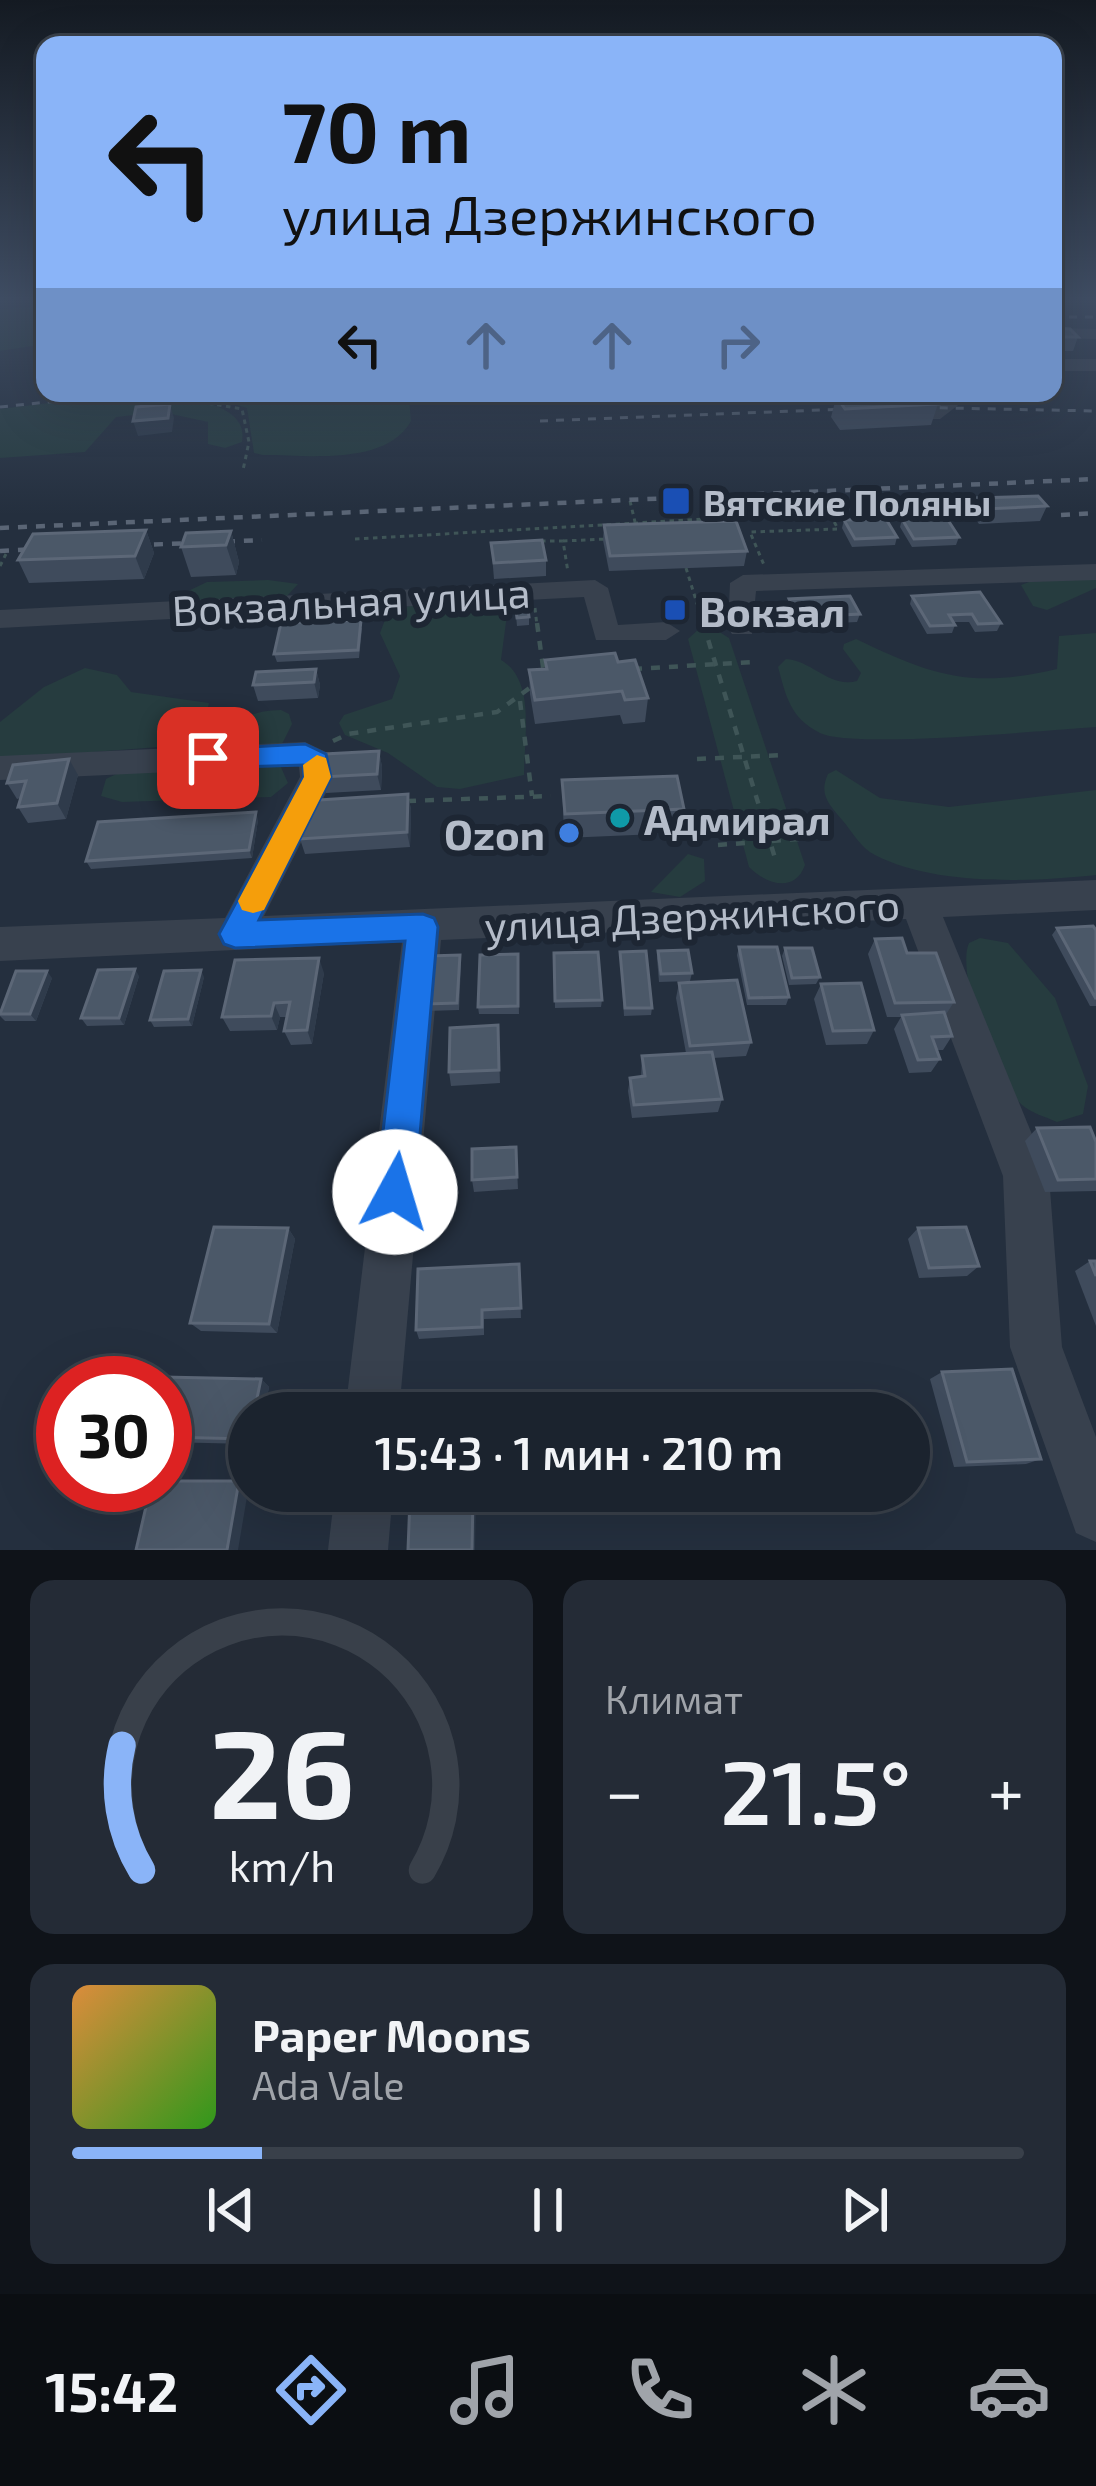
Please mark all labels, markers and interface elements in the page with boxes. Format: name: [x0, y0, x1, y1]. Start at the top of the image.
text: 70 m: [282, 79, 472, 180]
icon: left: [84, 84, 240, 240]
text: улица Дзержинского: [282, 181, 817, 246]
icon: left: [327, 312, 393, 378]
icon: ahead: [453, 312, 519, 378]
icon: ahead: [579, 312, 645, 378]
icon: right: [705, 312, 771, 378]
place label: Вятские Поляны: [703, 480, 991, 523]
marker: Вятские Поляны: [660, 485, 692, 517]
street label: Вокзальная улица: [170, 566, 532, 635]
place label: Вокзал: [699, 585, 845, 635]
marker: Вокзал: [662, 597, 688, 623]
pin: [157, 707, 259, 809]
icon: arrive: [175, 725, 241, 791]
place label: Адмирал: [644, 793, 831, 843]
marker: Адмирал: [607, 805, 633, 831]
place label: Ozon: [444, 808, 545, 858]
marker: Ozon: [556, 820, 582, 846]
street label: улица Дзержинского: [483, 878, 901, 951]
position arrow: [332, 1129, 458, 1255]
speed limit sign: 30: [36, 1356, 192, 1512]
text: 15:43 · 1 мин · 210 m: [375, 1425, 783, 1479]
text: Климат: [605, 1675, 743, 1722]
text: 26: [208, 1694, 355, 1844]
text: 21.5°: [720, 1735, 911, 1843]
text: −: [605, 1750, 644, 1829]
text: +: [988, 1750, 1024, 1829]
text: km/h: [228, 1839, 335, 1891]
text: Paper Moons: [252, 2007, 531, 2061]
text: Ada Vale: [252, 2061, 404, 2108]
icon: previous: [198, 2177, 264, 2243]
icon: pause: [515, 2177, 581, 2243]
icon: next: [832, 2177, 898, 2243]
icon: directions: [269, 2348, 353, 2432]
icon: music: [443, 2348, 527, 2432]
icon: phone: [618, 2348, 702, 2432]
icon: climate: [792, 2348, 876, 2432]
icon: car: [967, 2348, 1051, 2432]
text: 15:42: [45, 2358, 178, 2423]

